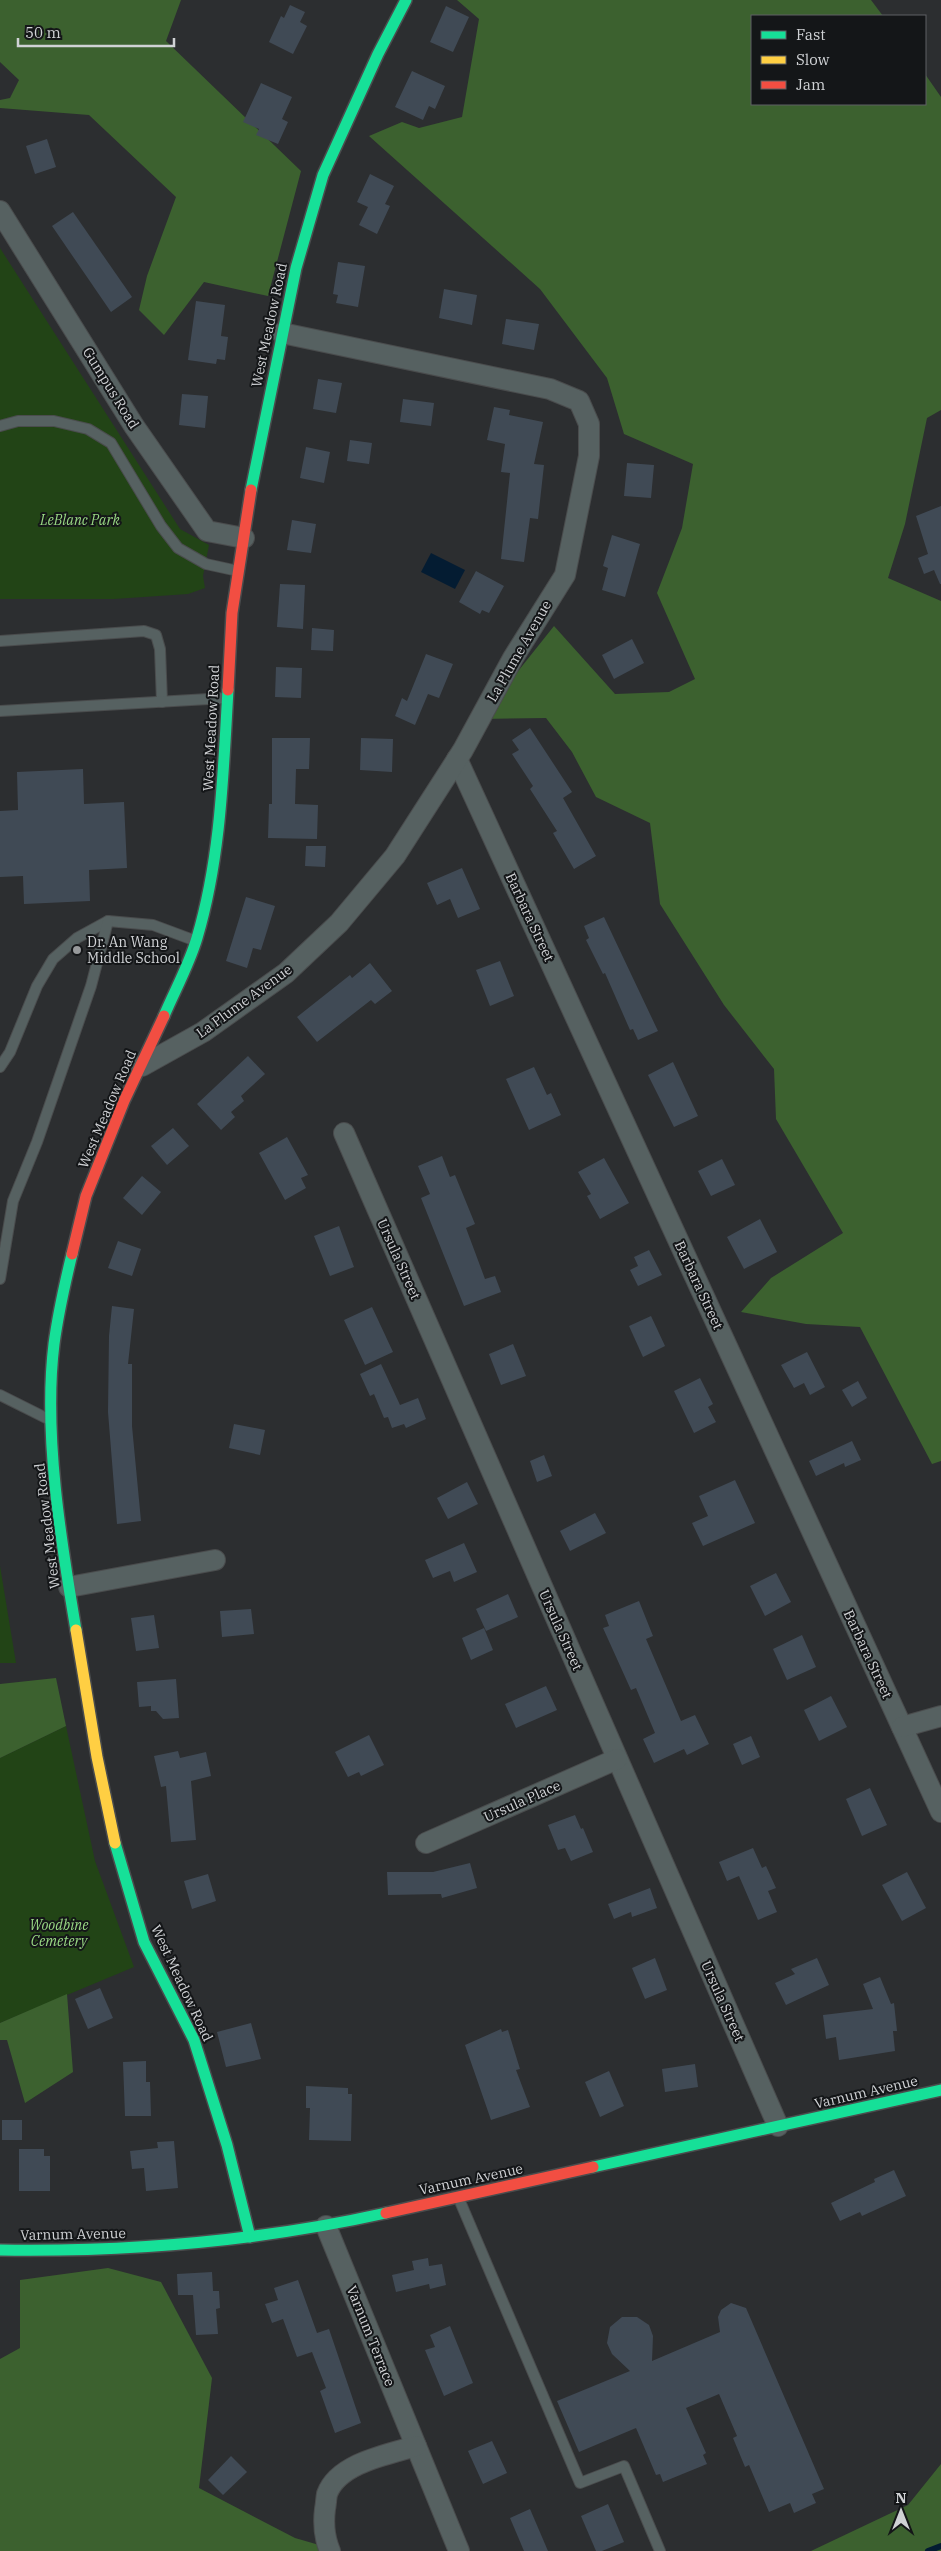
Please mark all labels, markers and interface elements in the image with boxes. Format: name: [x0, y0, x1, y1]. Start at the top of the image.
scale bar: [18, 15, 174, 47]
legend: [751, 15, 926, 105]
text: 50 m: [25, 23, 61, 42]
text: Fast: [796, 25, 826, 44]
text: Slow: [796, 50, 830, 69]
text: Jam: [796, 75, 825, 94]
street label: West Meadow Road: [247, 261, 291, 389]
street label: Gumpus Road: [79, 344, 143, 433]
park label: LeBlanc Park: [39, 511, 121, 529]
street label: La Plume Avenue: [483, 597, 555, 705]
street label: West Meadow Road: [199, 664, 223, 792]
street label: Barbara Street: [502, 870, 558, 964]
place label: Dr. An Wang Middle School: [87, 933, 180, 967]
marker: Dr. An Wang Middle School: [71, 944, 83, 956]
street label: La Plume Avenue: [193, 960, 295, 1042]
street label: West Meadow Road: [74, 1047, 140, 1171]
street label: Ursula Street: [373, 1216, 425, 1302]
street label: Barbara Street: [671, 1238, 727, 1332]
street label: West Meadow Road: [30, 1462, 64, 1590]
street label: Ursula Street: [535, 1587, 587, 1673]
street label: Barbara Street: [840, 1607, 896, 1701]
street label: Ursula Place: [481, 1776, 563, 1826]
park label: Woodbine Cemetery: [29, 1916, 89, 1950]
street label: West Meadow Road: [147, 1922, 217, 2045]
street label: Ursula Street: [697, 1958, 749, 2044]
street label: Varnum Avenue: [813, 2071, 919, 2113]
street label: Varnum Avenue: [417, 2159, 525, 2199]
street label: Varnum Avenue: [20, 2224, 126, 2244]
street label: Varnum Terrace: [343, 2283, 399, 2389]
north arrow: [876, 2486, 926, 2536]
text: N: [895, 2489, 907, 2507]

